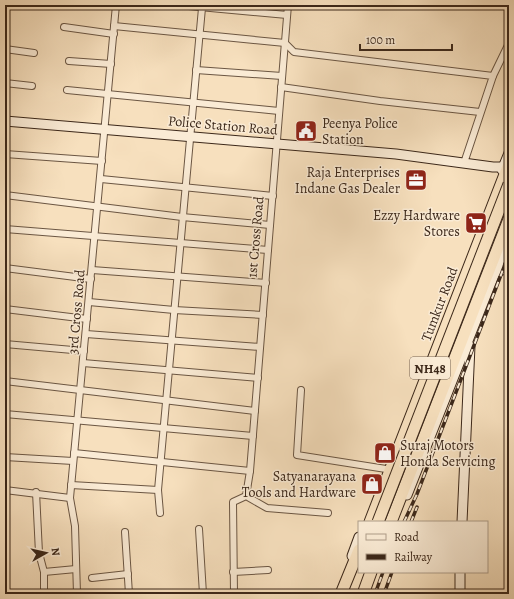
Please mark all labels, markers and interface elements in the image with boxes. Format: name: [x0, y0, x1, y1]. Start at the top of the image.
scale bar: [360, 26, 452, 52]
text: 100 m: [366, 32, 395, 48]
street label: Police Station Road: [167, 111, 279, 140]
place label: Peenya Police Station: [322, 114, 398, 149]
public building icon: Peenya Police Station: [293, 118, 319, 144]
place label: Raja Enterprises Indane Gas Dealer: [295, 163, 401, 198]
office icon: Raja Enterprises Indane Gas Dealer: [403, 167, 429, 193]
street label: 1st Cross Road: [242, 195, 269, 279]
place label: Ezzy Hardware Stores: [373, 206, 460, 241]
supermarket icon: Ezzy Hardware Stores: [463, 210, 489, 236]
street label: Tumkur Road: [417, 264, 463, 344]
street label: 3rd Cross Road: [63, 268, 90, 355]
road number: NH48: [410, 357, 450, 379]
place label: Suraj Motors Honda Servicing: [400, 436, 495, 471]
shop icon: Suraj Motors Honda Servicing: [372, 440, 398, 466]
place label: Satyanarayana Tools and Hardware: [242, 467, 356, 502]
shop icon: Satyanarayana Tools and Hardware: [359, 471, 385, 497]
legend: [358, 521, 488, 573]
text: Road: [394, 529, 420, 545]
north arrow: [26, 533, 66, 573]
text: N: [47, 547, 63, 557]
text: Railway: [394, 549, 433, 565]

